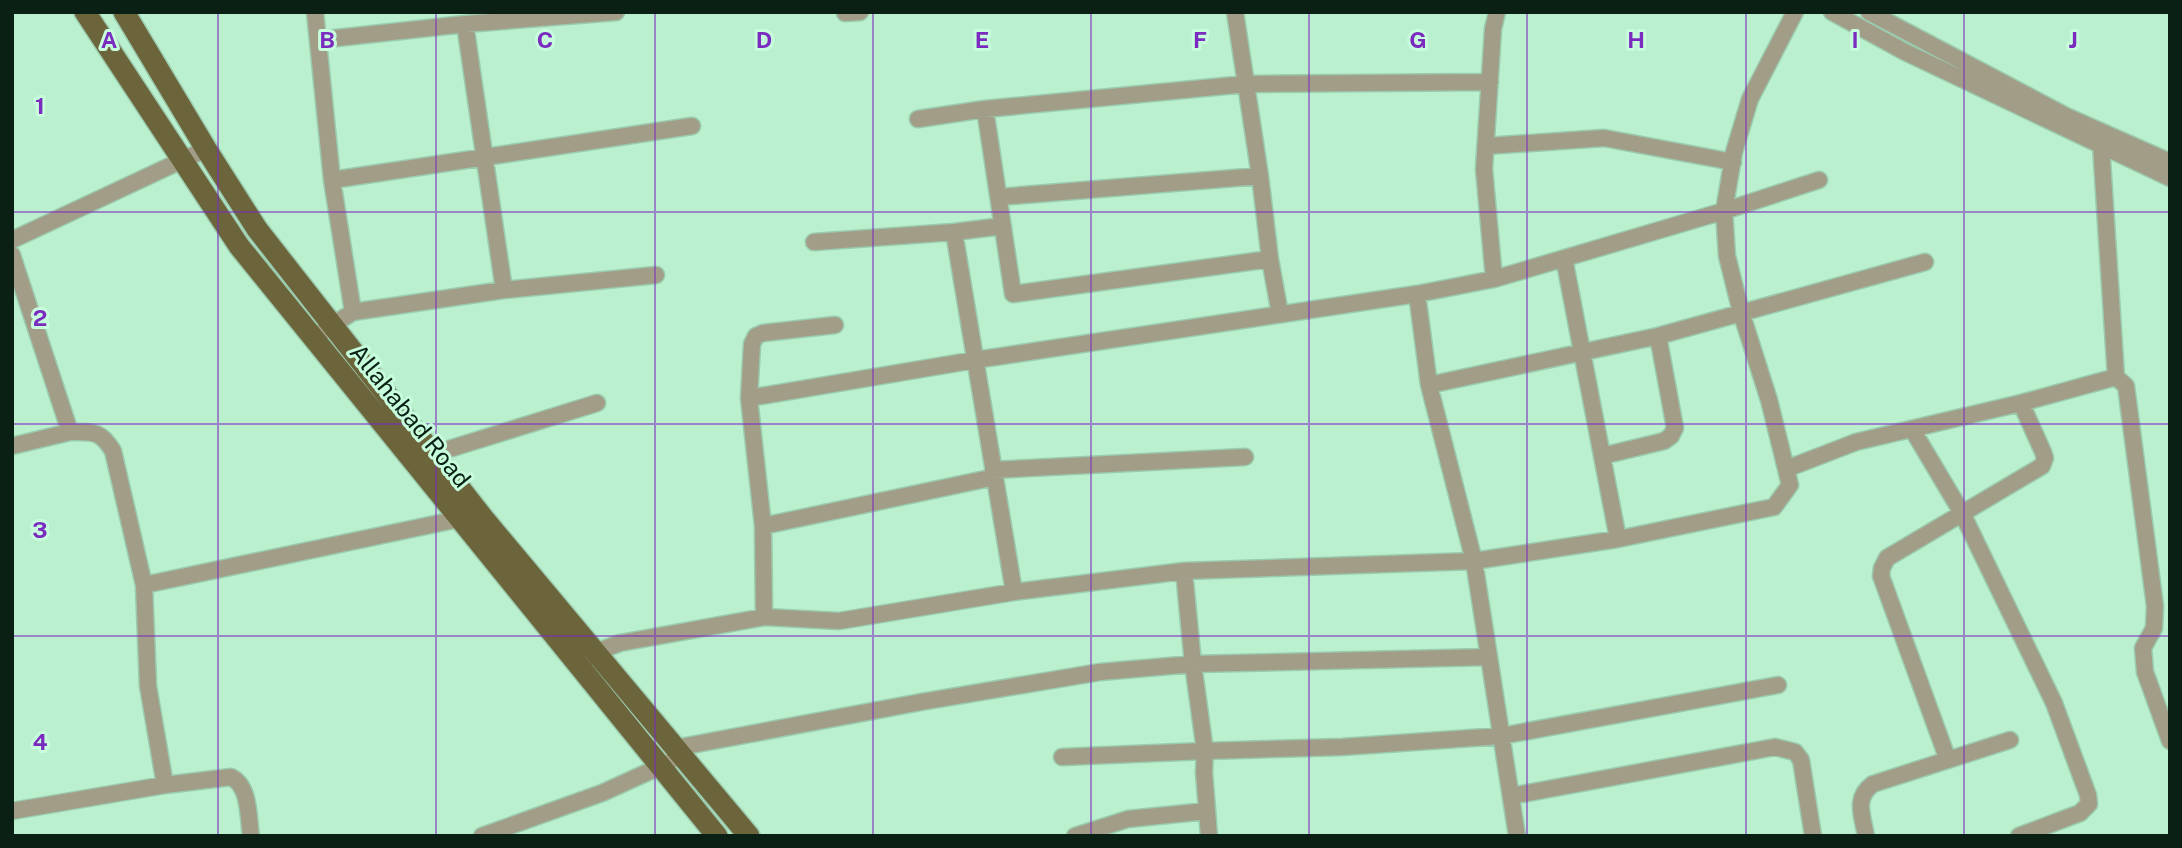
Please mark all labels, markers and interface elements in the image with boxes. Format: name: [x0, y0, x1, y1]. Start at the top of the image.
text: A: [101, 26, 118, 53]
text: B: [319, 26, 335, 53]
text: C: [537, 26, 553, 53]
text: D: [756, 26, 772, 53]
text: E: [975, 26, 989, 53]
text: F: [1193, 26, 1207, 53]
text: G: [1409, 26, 1427, 53]
text: H: [1627, 26, 1645, 53]
text: I: [1851, 26, 1859, 53]
text: J: [2068, 26, 2078, 53]
text: 1: [35, 92, 45, 119]
text: 2: [33, 304, 47, 331]
street label: Allahabad Road: [345, 338, 477, 493]
text: 3: [32, 516, 48, 543]
text: 4: [32, 728, 48, 755]

